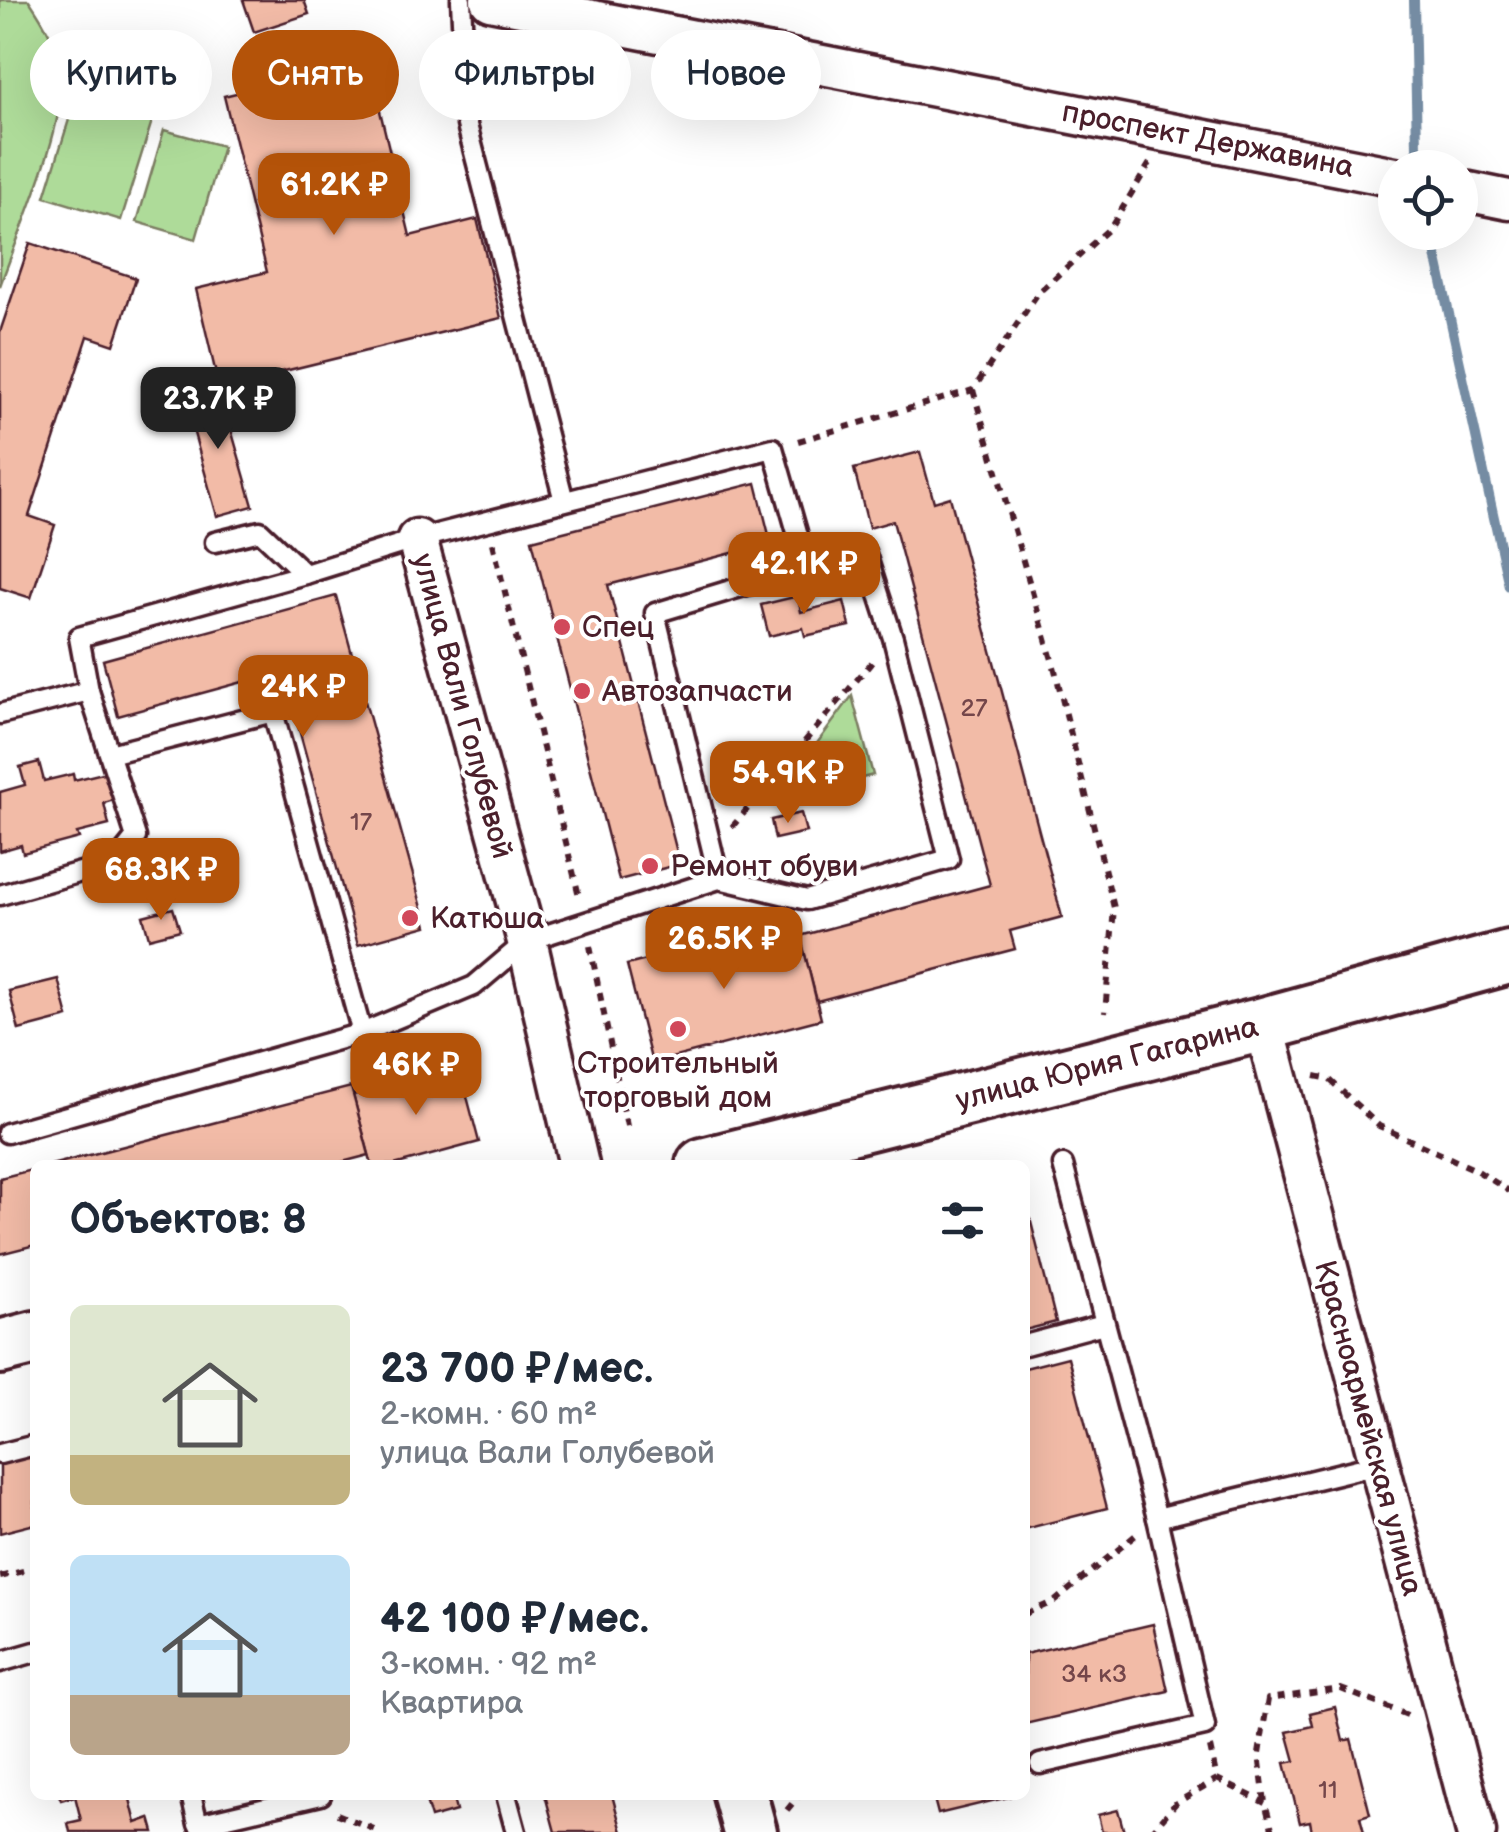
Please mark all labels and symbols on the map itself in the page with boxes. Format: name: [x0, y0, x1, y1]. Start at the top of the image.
street label: проспект Державина: [1059, 94, 1357, 186]
pin: 61.2K ₽: [242, 153, 426, 238]
pin: 23.7K ₽: [126, 367, 310, 452]
pin: 42.1K ₽: [712, 532, 896, 617]
street label: улица Вали Голубевой: [404, 550, 520, 863]
place label: Спец: [582, 610, 654, 646]
marker: Спец: [551, 616, 573, 638]
pin: 24K ₽: [233, 655, 373, 740]
place label: Автозапчасти: [601, 674, 793, 710]
marker: Автозапчасти: [571, 680, 593, 702]
house number: 27: [960, 693, 988, 724]
pin: 54.9K ₽: [696, 741, 880, 826]
house number: 17: [350, 807, 373, 838]
pin: 68.3K ₽: [69, 838, 253, 923]
place label: Ремонт обуви: [670, 849, 859, 885]
marker: Ремонт обуви: [639, 855, 661, 877]
place label: Катюша: [430, 901, 545, 937]
marker: Катюша: [399, 907, 421, 929]
pin: 26.5K ₽: [632, 907, 816, 992]
street label: улица Юрия Гагарина: [952, 1009, 1262, 1119]
marker: Строительный торговый дом: [667, 1018, 689, 1040]
pin: 46K ₽: [346, 1033, 486, 1118]
place label: Строительный торговый дом: [577, 1046, 779, 1116]
street label: Красноармейская улица: [1306, 1257, 1430, 1600]
house number: 34 к3: [1061, 1659, 1127, 1690]
house number: 11: [1318, 1775, 1338, 1806]

